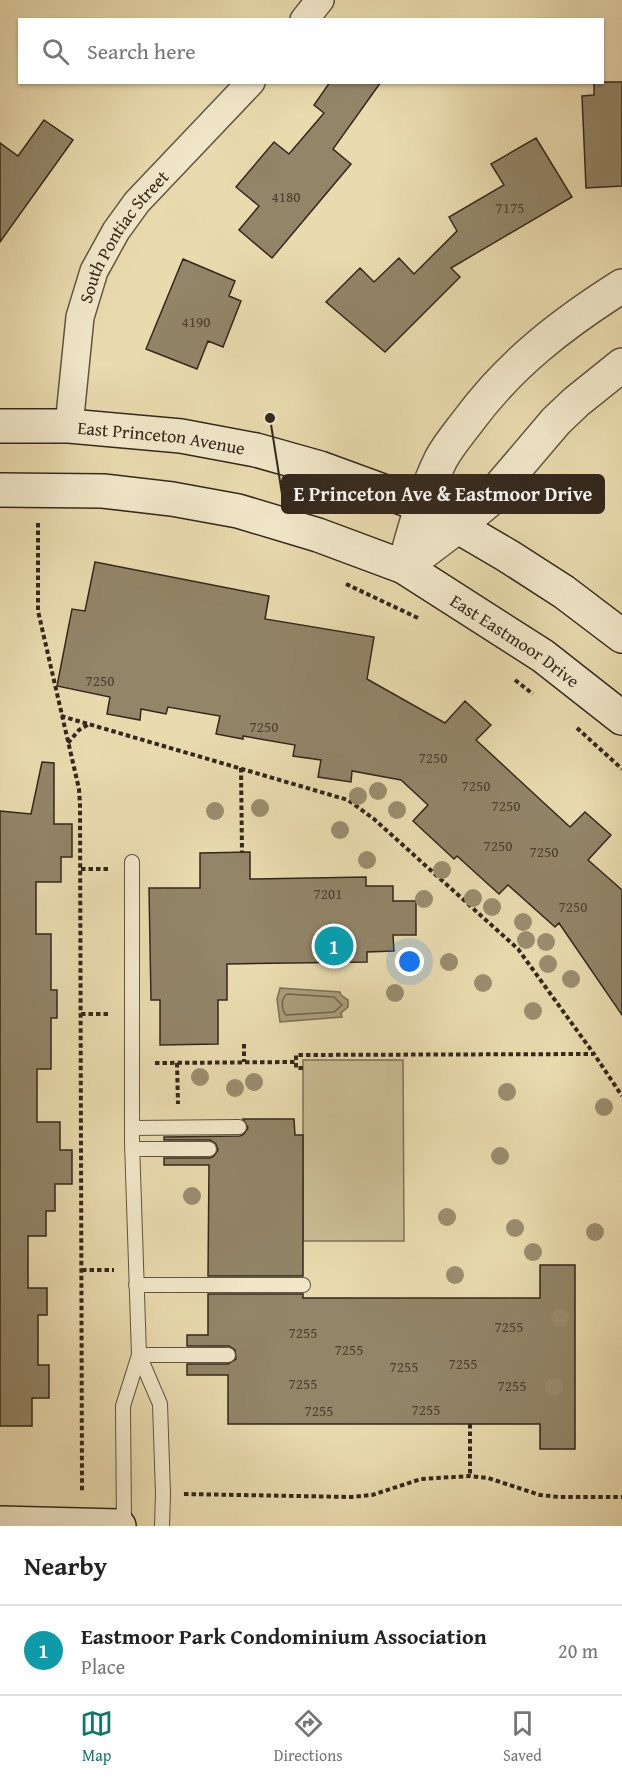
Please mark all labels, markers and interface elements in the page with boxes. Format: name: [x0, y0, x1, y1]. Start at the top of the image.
search box: [18, 18, 604, 84]
icon: search: [39, 35, 72, 68]
text: Search here: [87, 35, 196, 67]
street label: South Pontiac Street: [71, 163, 175, 306]
house number: 4180: [272, 186, 300, 207]
house number: 7175: [496, 197, 524, 218]
house number: 4190: [182, 311, 210, 332]
street label: East Princeton Avenue: [76, 413, 247, 461]
callout: E Princeton Ave & Eastmoor Drive: [282, 475, 604, 513]
text: E Princeton Ave & Eastmoor Drive: [294, 479, 593, 508]
street label: East Eastmoor Drive: [445, 587, 586, 694]
house number: 7250: [86, 670, 114, 691]
house number: 7250: [250, 716, 278, 737]
house number: 7250: [419, 747, 447, 768]
house number: 7250: [462, 775, 490, 796]
house number: 7250: [492, 795, 520, 816]
house number: 7250: [484, 835, 512, 856]
house number: 7250: [530, 841, 558, 862]
house number: 7201: [314, 883, 342, 904]
house number: 7250: [559, 896, 587, 917]
pin: 1: [314, 924, 354, 968]
your location: [395, 947, 424, 976]
house number: 7255: [495, 1316, 523, 1337]
house number: 7255: [289, 1322, 317, 1343]
house number: 7255: [335, 1339, 363, 1360]
house number: 7255: [449, 1353, 477, 1374]
house number: 7255: [390, 1356, 418, 1377]
house number: 7255: [289, 1373, 317, 1394]
house number: 7255: [498, 1375, 526, 1396]
house number: 7255: [412, 1399, 440, 1420]
house number: 7255: [305, 1400, 333, 1421]
text: Nearby: [24, 1546, 107, 1585]
text: Eastmoor Park Condominium Association: [81, 1620, 487, 1652]
text: 1: [38, 1636, 49, 1665]
text: 20 m: [558, 1636, 598, 1665]
text: Place: [81, 1652, 125, 1681]
tab: Map: [80, 1707, 113, 1767]
tab: Directions: [274, 1707, 343, 1767]
tab: Saved: [503, 1707, 542, 1767]

